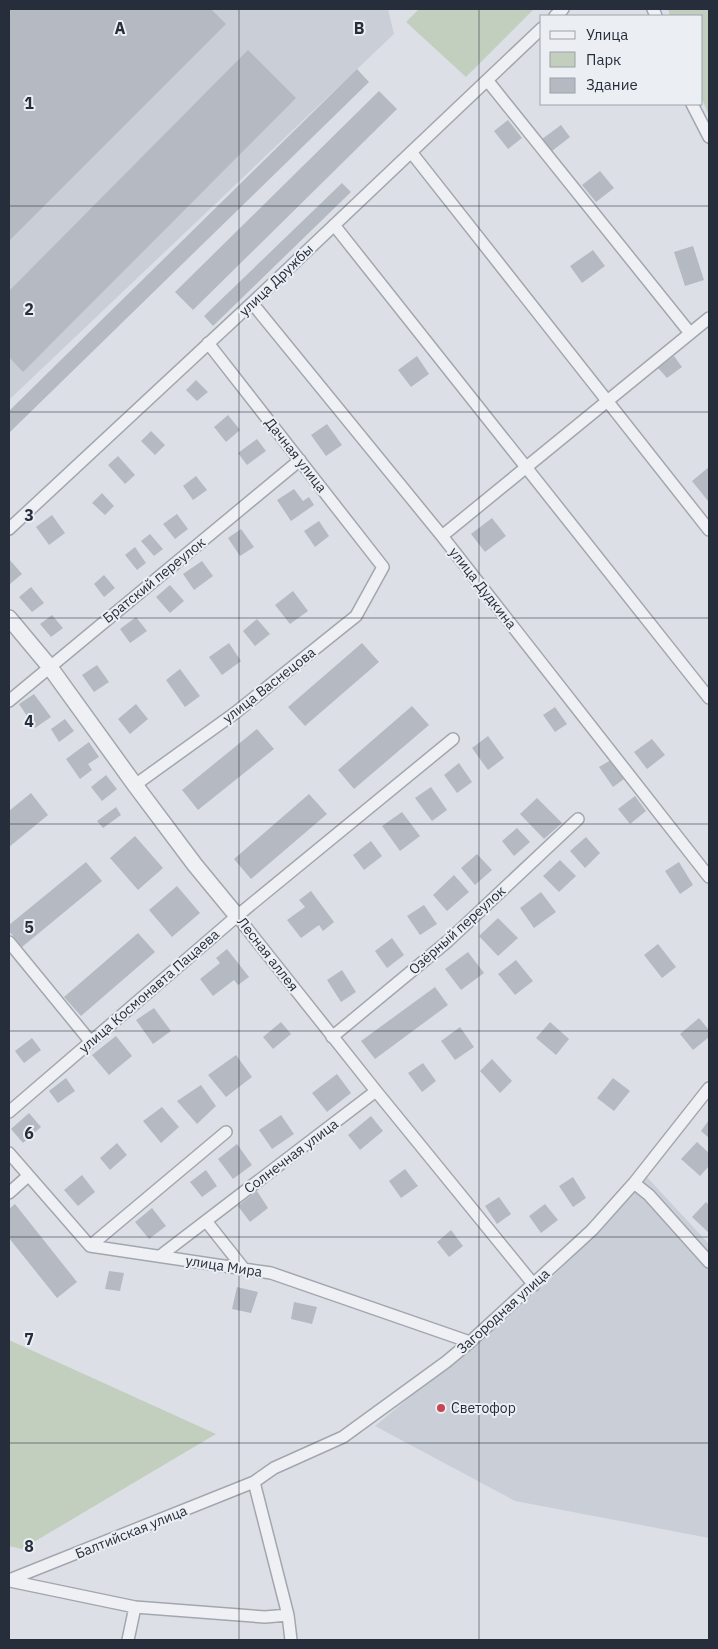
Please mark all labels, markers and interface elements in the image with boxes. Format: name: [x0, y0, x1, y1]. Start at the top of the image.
legend: [540, 15, 703, 105]
text: A: [115, 18, 126, 38]
text: B: [354, 18, 365, 38]
text: Улица: [586, 25, 628, 44]
text: Парк: [586, 50, 621, 69]
text: Здание: [586, 75, 638, 94]
text: 1: [24, 93, 34, 113]
street label: улица Дружбы: [235, 240, 317, 320]
text: 2: [24, 299, 34, 319]
street label: Дачная улица: [261, 414, 331, 497]
text: 3: [24, 505, 34, 525]
street label: Братский переулок: [99, 533, 209, 627]
street label: улица Дудкина: [445, 543, 521, 633]
street label: улица Васнецова: [219, 643, 320, 727]
text: 4: [24, 711, 34, 731]
street label: Озёрный переулок: [405, 882, 509, 978]
street label: Лесная аллея: [233, 913, 303, 995]
text: 5: [24, 917, 34, 937]
street label: улица Космонавта Пацаева: [75, 925, 223, 1057]
street label: Солнечная улица: [240, 1114, 342, 1197]
text: 6: [24, 1123, 34, 1143]
street label: улица Мира: [184, 1251, 264, 1281]
street label: Загородная улица: [453, 1264, 554, 1358]
text: 7: [24, 1329, 34, 1349]
place label: Светофор: [451, 1399, 516, 1417]
marker: Светофор: [435, 1402, 447, 1414]
street label: Балтийская улица: [72, 1501, 190, 1563]
text: 8: [24, 1536, 34, 1556]

